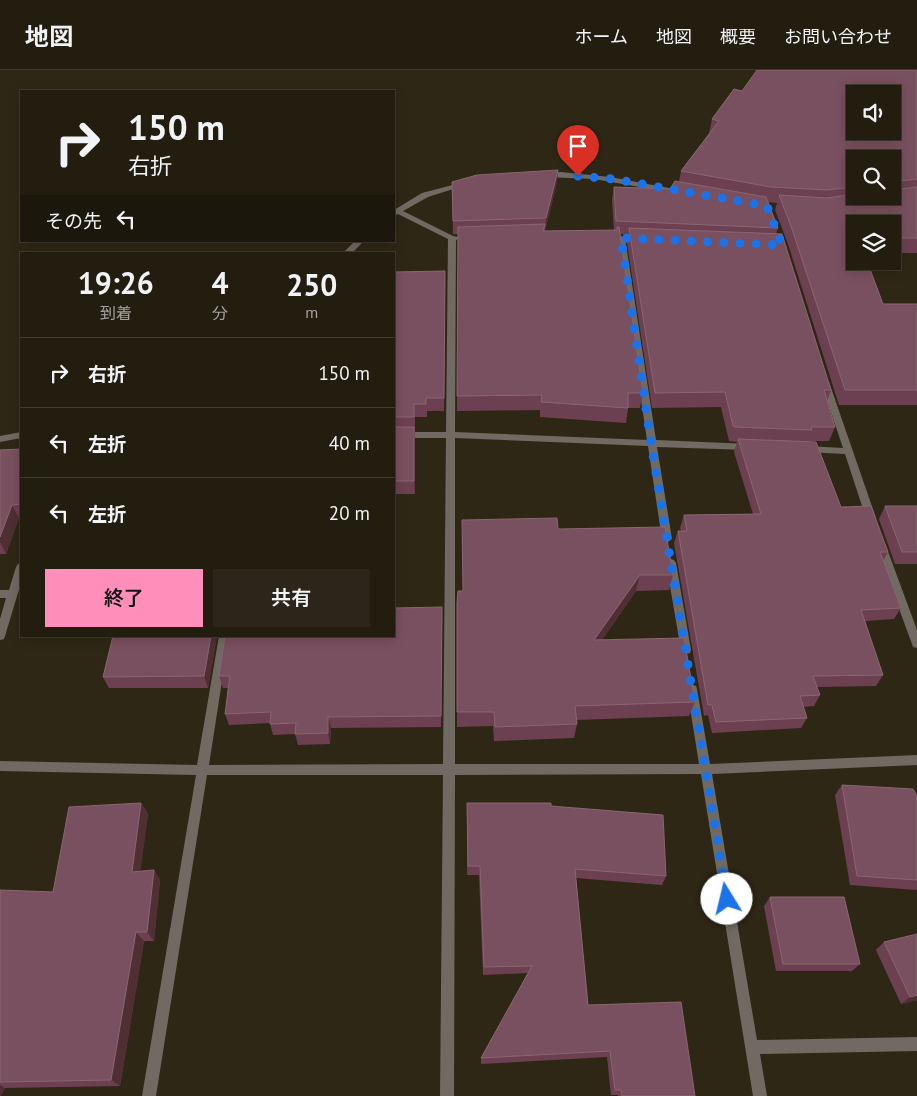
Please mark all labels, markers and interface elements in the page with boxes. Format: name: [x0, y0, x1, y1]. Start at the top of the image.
text: 地図: [25, 21, 73, 52]
text: ホーム: [575, 25, 628, 48]
text: 地図: [656, 25, 692, 48]
text: 概要: [720, 25, 756, 48]
text: お問い合わせ: [784, 25, 892, 48]
map controls: [846, 85, 901, 270]
button: sound: [846, 85, 901, 140]
text: 150 m: [128, 104, 225, 150]
icon: right: [45, 110, 110, 175]
pin: [557, 125, 599, 176]
icon: arrive: [564, 132, 592, 160]
button: search: [846, 150, 901, 205]
text: 右折: [128, 152, 172, 180]
icon: left: [112, 205, 140, 233]
text: その先: [45, 209, 102, 233]
button: layers: [846, 215, 901, 270]
text: 19:26: [78, 263, 154, 302]
text: 4: [212, 263, 229, 302]
text: 250: [286, 265, 337, 304]
text: m: [305, 302, 318, 322]
text: 到着: [100, 303, 132, 323]
text: 分: [212, 303, 228, 323]
icon: right: [45, 359, 73, 387]
text: 150 m: [318, 361, 370, 385]
text: 右折: [88, 362, 126, 386]
icon: left: [45, 429, 73, 457]
text: 40 m: [329, 431, 370, 455]
text: 左折: [88, 432, 126, 456]
icon: left: [45, 499, 73, 527]
text: 20 m: [329, 501, 370, 525]
text: 左折: [88, 502, 126, 526]
button: 終了: [45, 569, 203, 627]
button: 共有: [213, 569, 370, 627]
position arrow: [700, 872, 752, 924]

